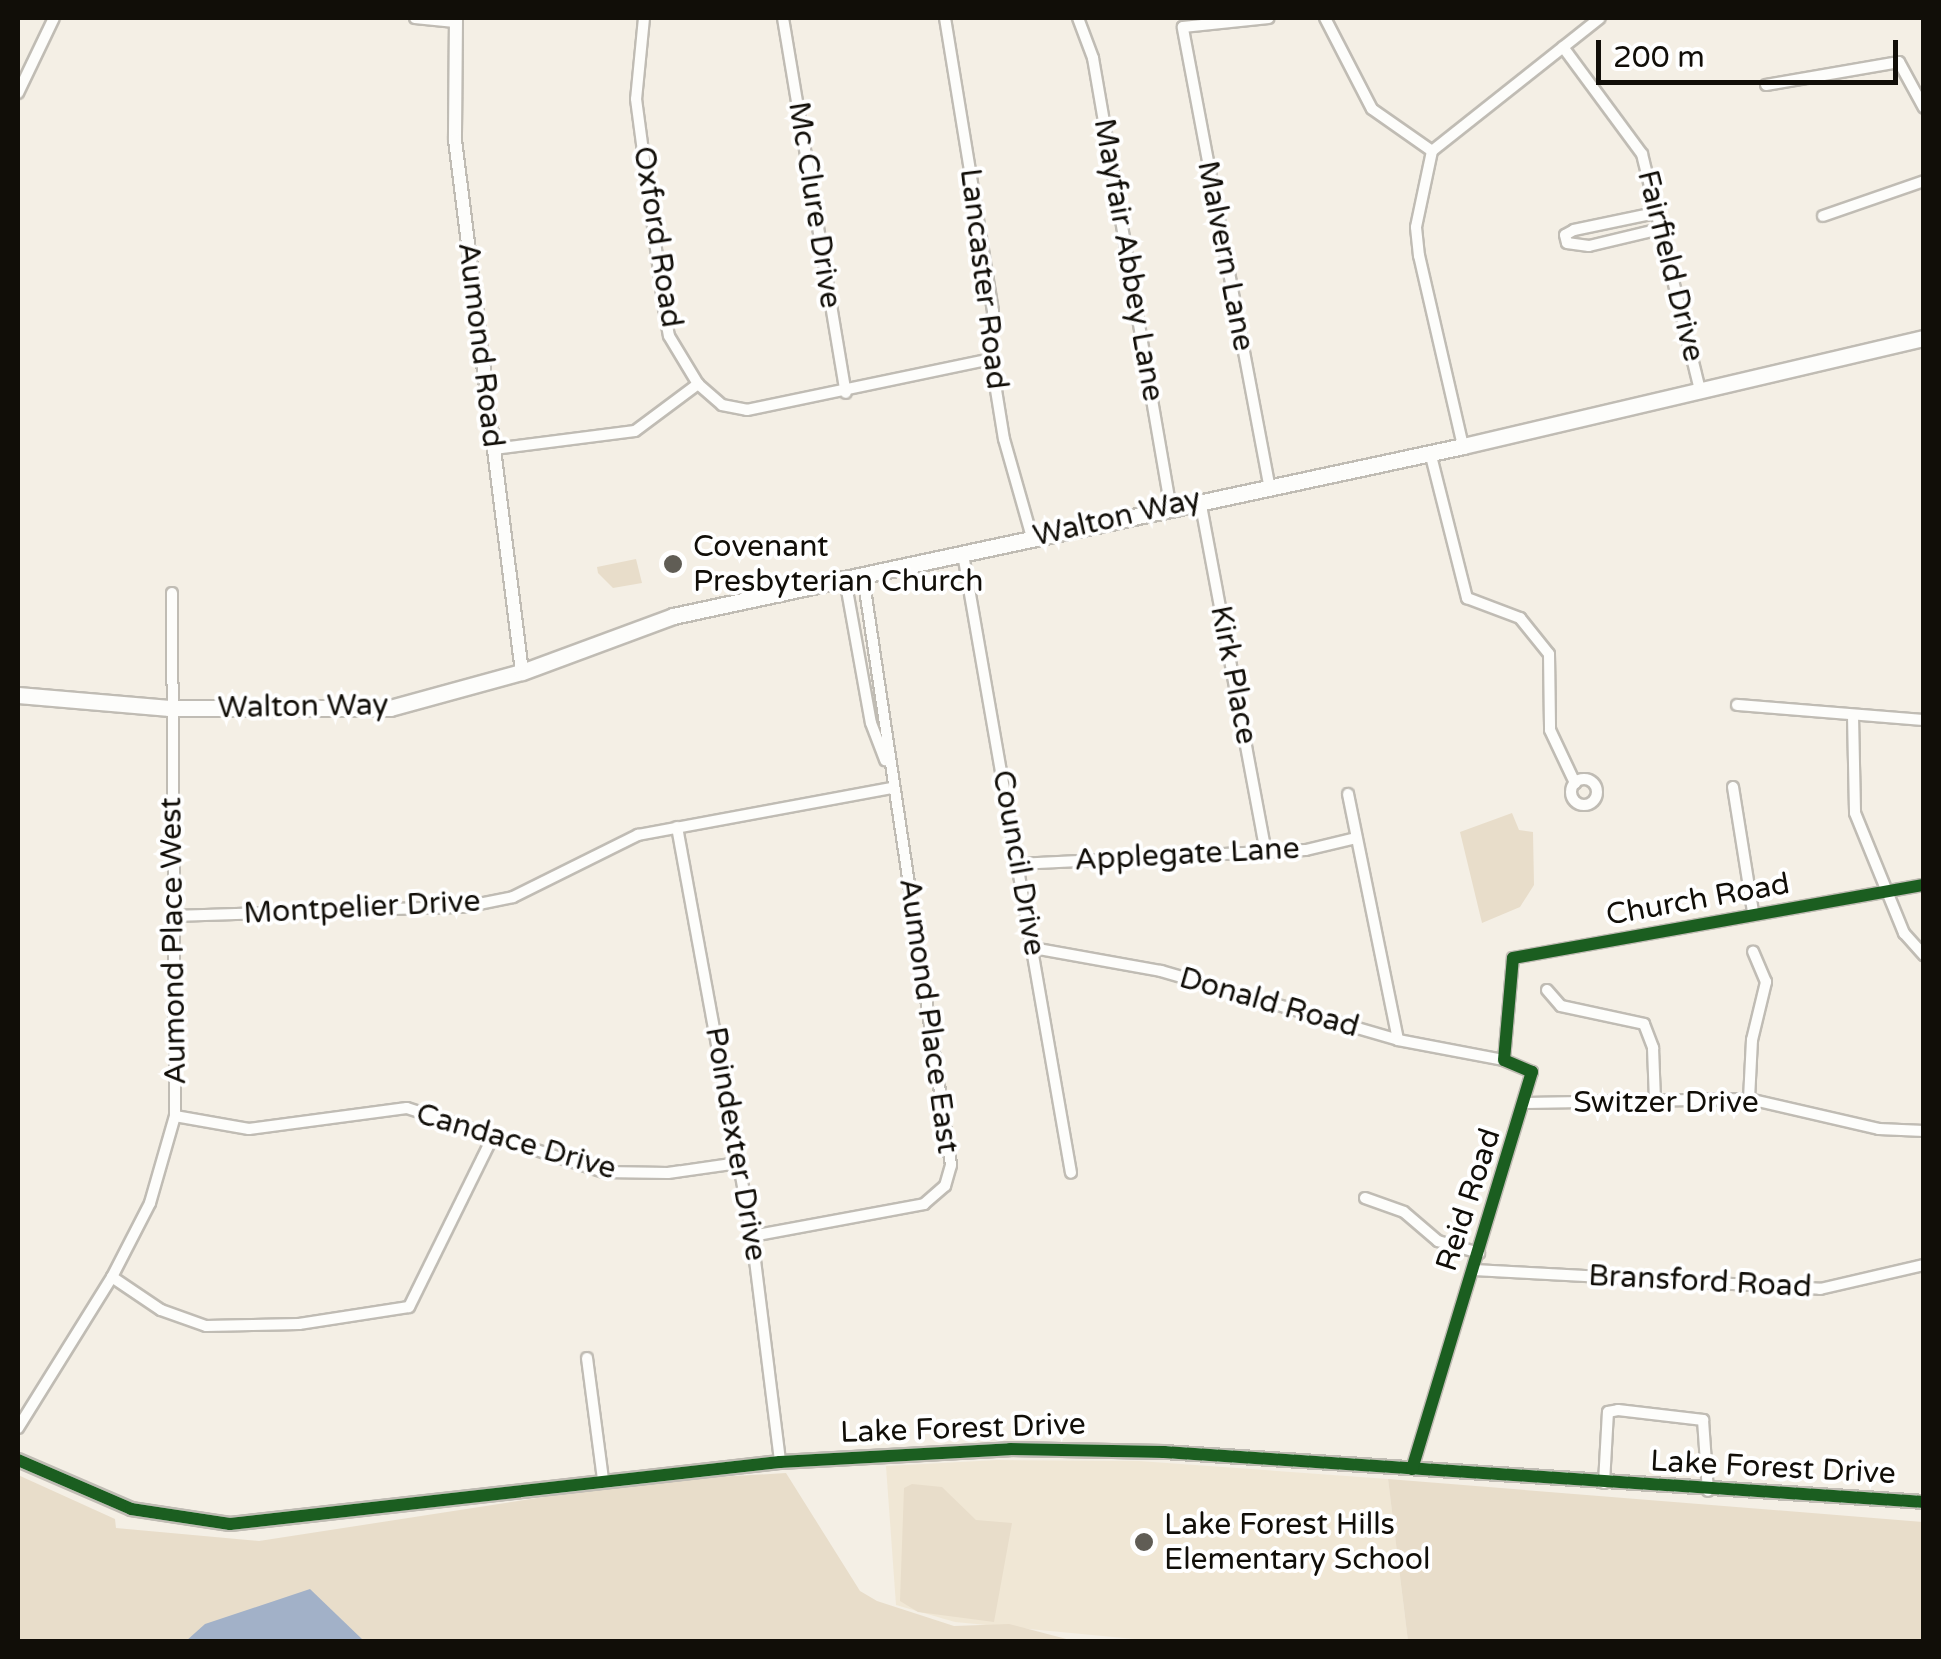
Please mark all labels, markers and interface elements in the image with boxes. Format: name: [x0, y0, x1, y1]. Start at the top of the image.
scale bar: [1601, 20, 1904, 82]
text: 200 m: [1613, 39, 1705, 76]
street label: Mc Clure Drive: [780, 99, 848, 311]
street label: Mayfair Abbey Lane: [1085, 116, 1171, 404]
street label: Oxford Road: [625, 144, 689, 330]
street label: Malvern Lane: [1189, 158, 1261, 354]
street label: Lancaster Road: [952, 166, 1014, 392]
street label: Fairfield Drive: [1629, 167, 1711, 365]
street label: Aumond Road: [450, 240, 510, 450]
street label: Walton Way: [1030, 481, 1204, 555]
place label: Covenant Presbyterian Church: [693, 529, 983, 600]
marker: Covenant Presbyterian Church: [662, 553, 684, 575]
street label: Kirk Place: [1202, 603, 1264, 747]
street label: Walton Way: [217, 688, 389, 726]
street label: Council Drive: [984, 767, 1052, 959]
street label: Aumond Place West: [153, 797, 195, 1085]
street label: Applegate Lane: [1074, 831, 1300, 879]
street label: Church Road: [1603, 866, 1793, 934]
street label: Aumond Place East: [891, 876, 965, 1156]
street label: Montpelier Drive: [243, 884, 481, 932]
street label: Donald Road: [1175, 960, 1363, 1046]
street label: Poindexter Drive: [697, 1024, 773, 1264]
street label: Switzer Drive: [1573, 1085, 1759, 1121]
street label: Candace Drive: [412, 1096, 620, 1188]
street label: Reid Road: [1429, 1124, 1509, 1276]
street label: Bransford Road: [1587, 1258, 1813, 1306]
street label: Lake Forest Drive: [840, 1407, 1086, 1451]
street label: Lake Forest Drive: [1649, 1444, 1897, 1492]
place label: Lake Forest Hills Elementary School: [1164, 1507, 1430, 1578]
marker: Lake Forest Hills Elementary School: [1133, 1531, 1155, 1553]

